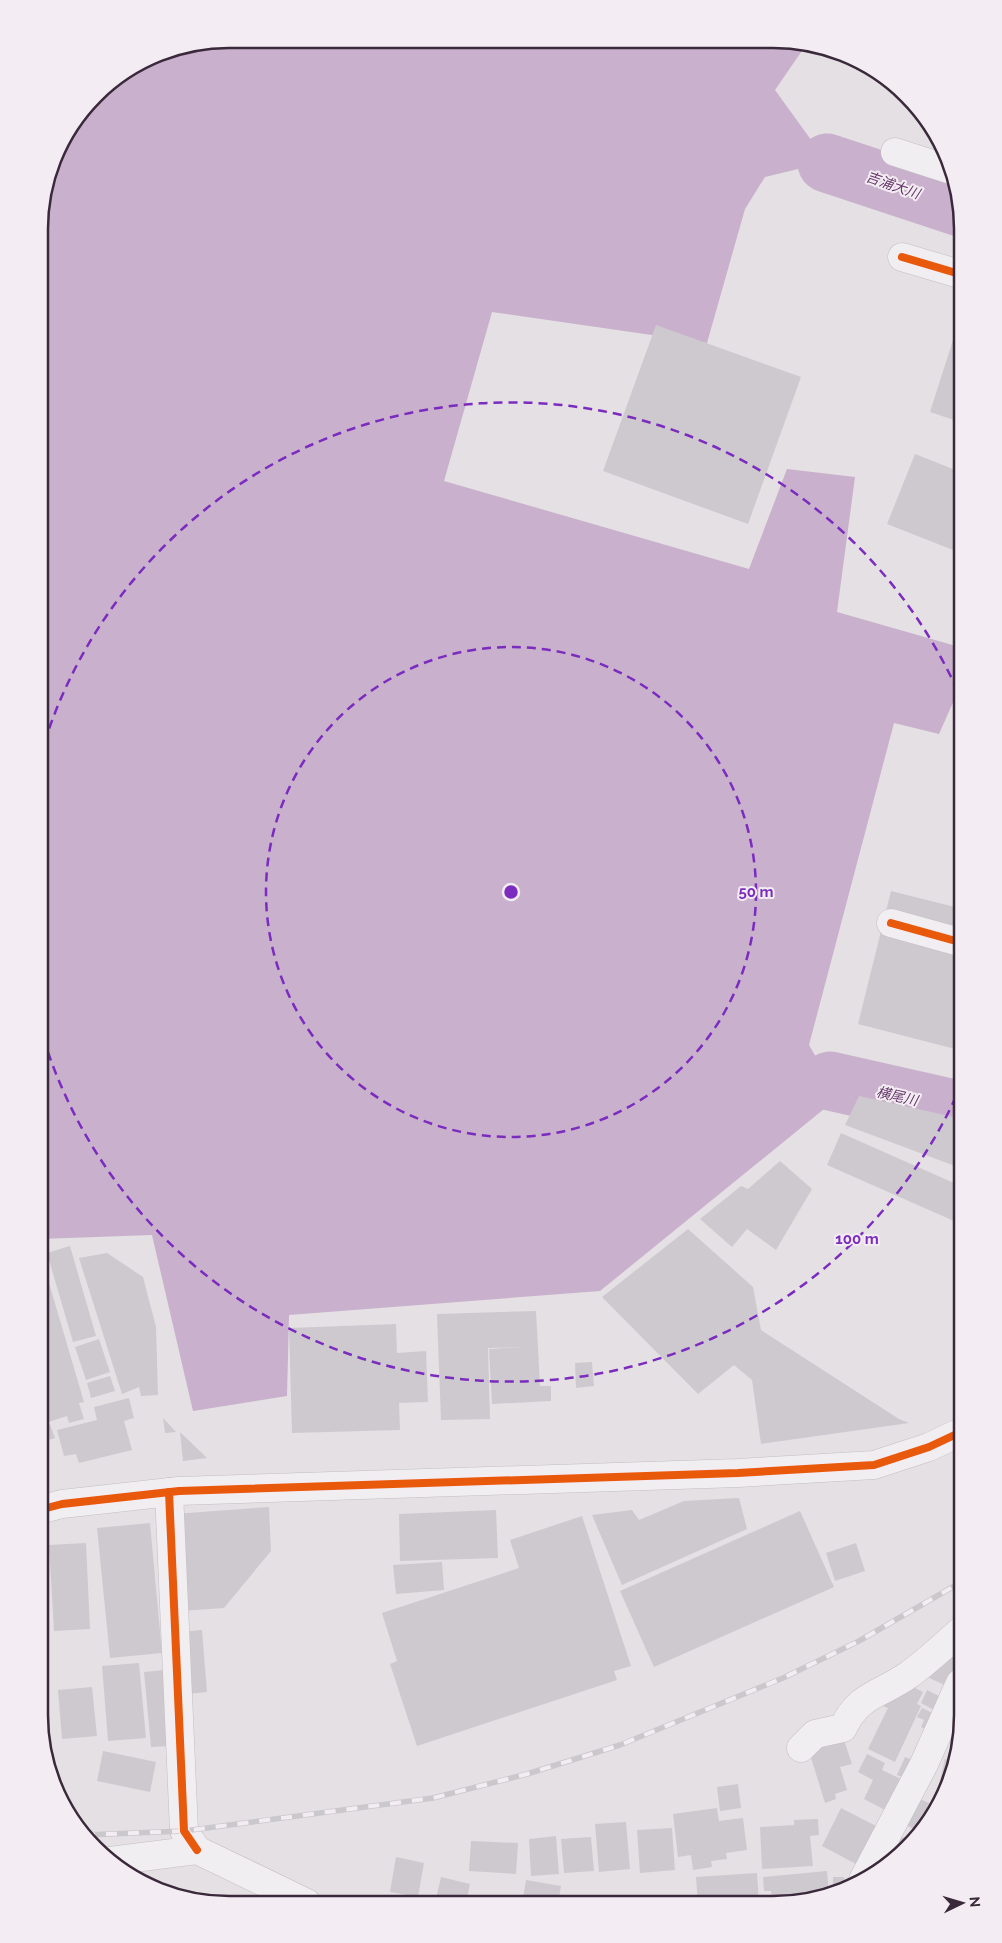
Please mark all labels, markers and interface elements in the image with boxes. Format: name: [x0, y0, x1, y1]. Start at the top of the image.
water label: 吉浦大川: [864, 168, 924, 202]
centre of rings: [502, 883, 520, 901]
text: 50 m: [738, 883, 774, 901]
water label: 横尾川: [875, 1083, 921, 1109]
text: 100 m: [835, 1230, 879, 1248]
north arrow: [937, 1878, 987, 1928]
text: N: [967, 1896, 983, 1908]

